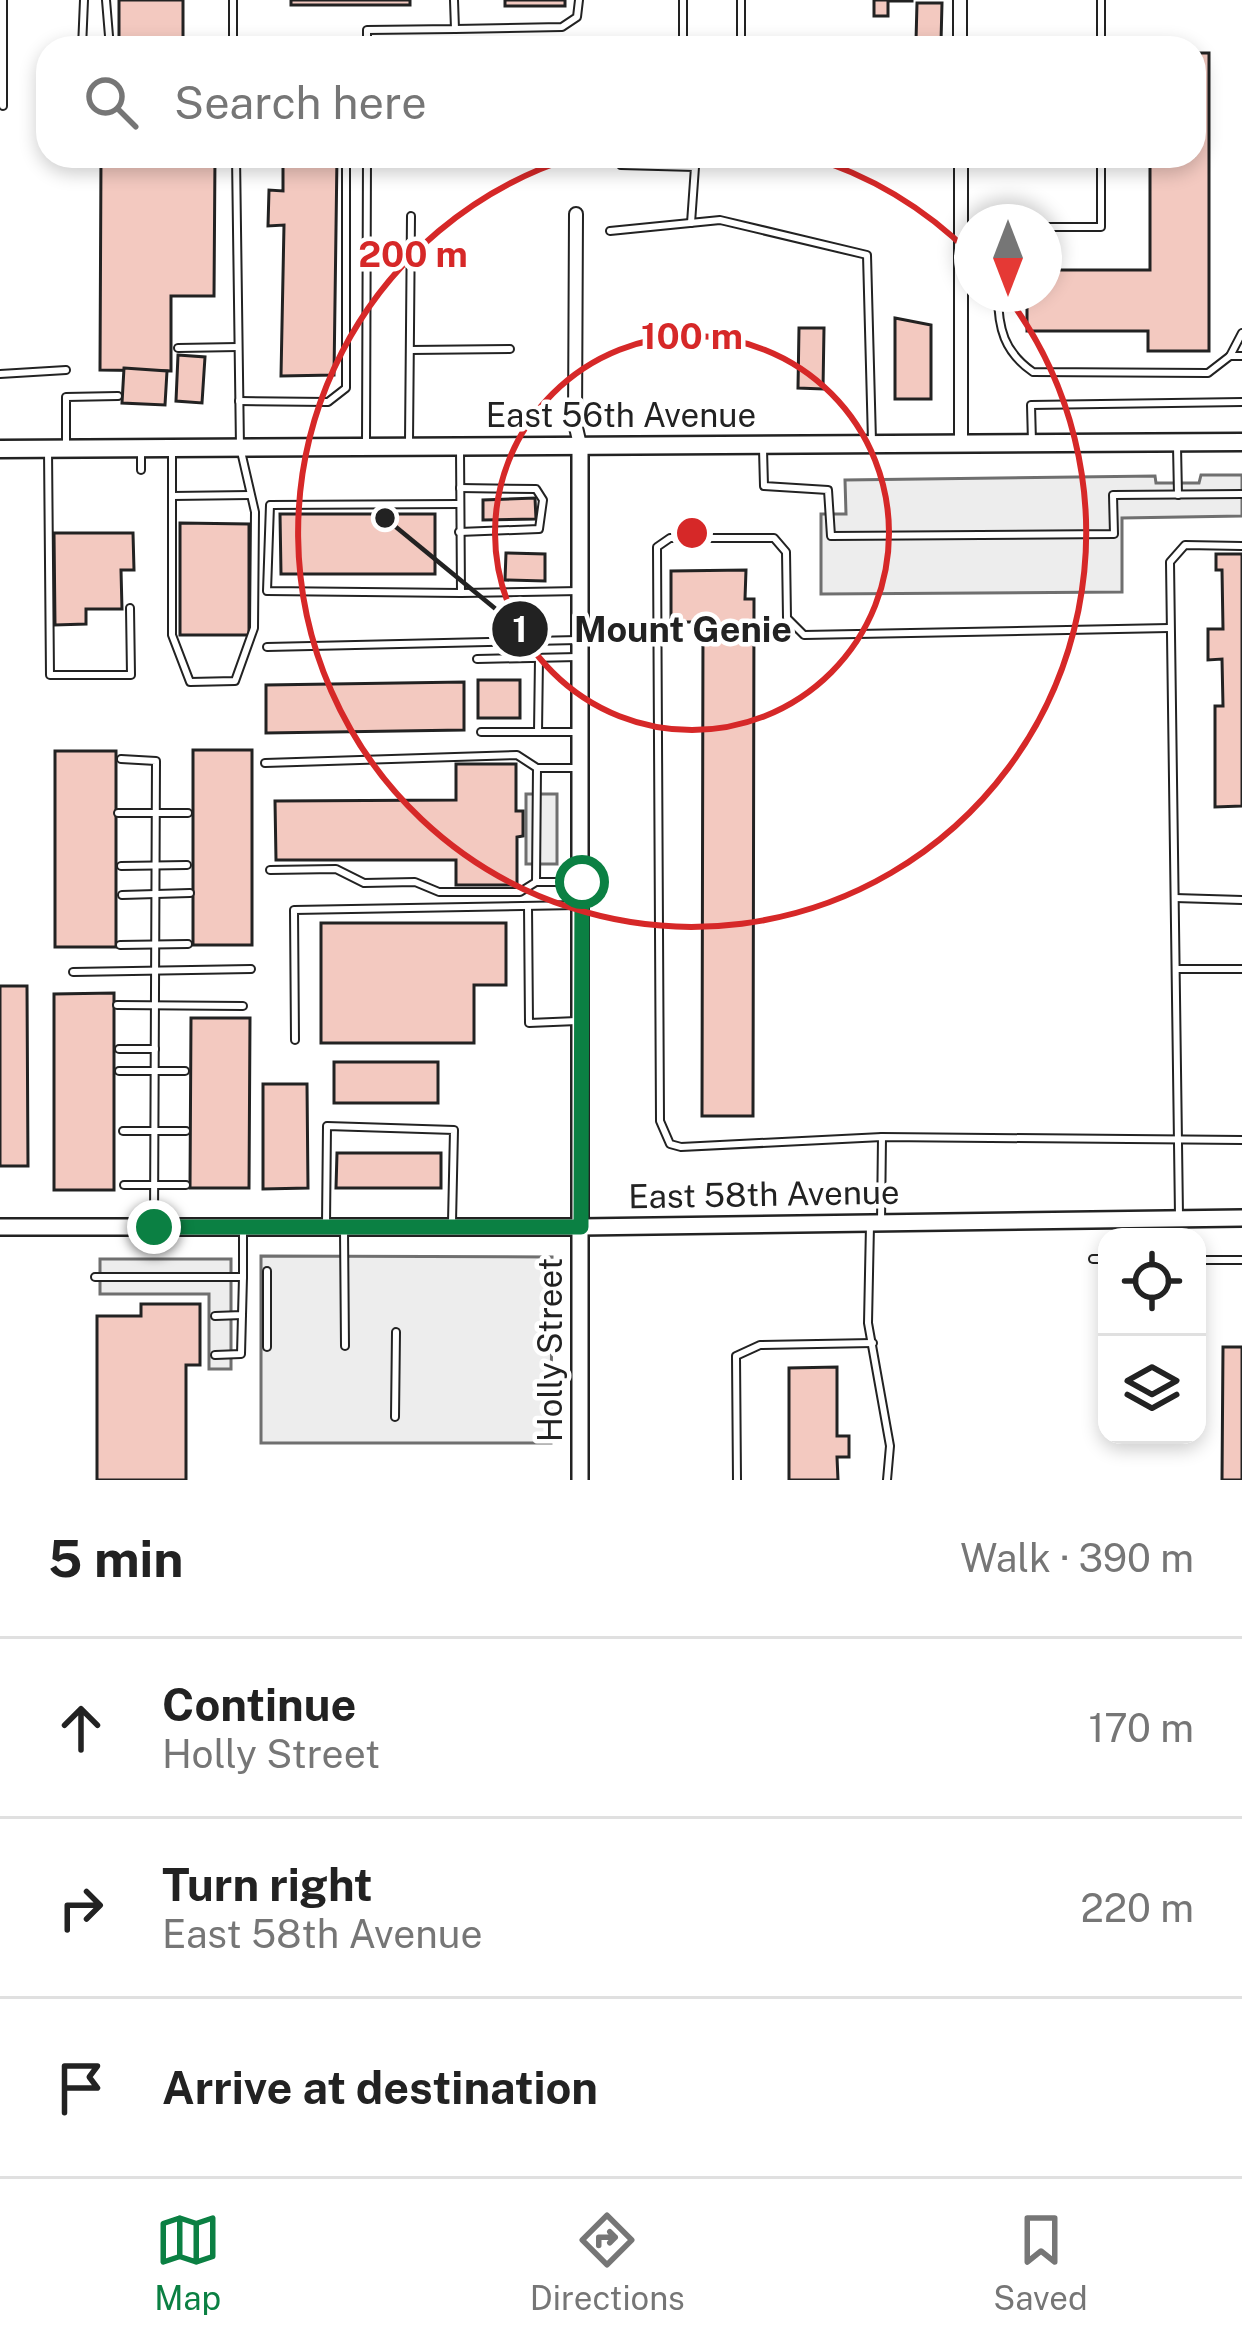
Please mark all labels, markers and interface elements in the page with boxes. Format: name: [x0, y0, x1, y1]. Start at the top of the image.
search box: [36, 36, 1206, 168]
icon: search: [78, 69, 144, 135]
text: Search here: [174, 76, 427, 129]
north arrow: [954, 204, 1062, 312]
text: 200 m: [358, 233, 468, 275]
text: 100 m: [641, 315, 743, 357]
street label: East 56th Avenue: [486, 396, 756, 434]
centre of rings: [671, 512, 713, 554]
callout: Mount Genie: [490, 593, 816, 665]
text: 1: [512, 608, 528, 650]
text: Mount Genie: [574, 608, 792, 650]
route start: [555, 855, 609, 909]
street label: East 58th Avenue: [628, 1173, 900, 1215]
route end: [127, 1200, 181, 1254]
map controls: [1098, 1228, 1206, 1444]
button: locate: [1098, 1228, 1206, 1336]
street label: Holly Street: [531, 1258, 569, 1442]
button: layers: [1098, 1336, 1206, 1444]
text: 5 min: [48, 1529, 184, 1588]
text: Walk · 390 m: [960, 1535, 1194, 1581]
text: Continue: [162, 1678, 356, 1731]
icon: ahead: [48, 1695, 114, 1761]
text: 170 m: [1088, 1705, 1194, 1751]
text: Holly Street: [162, 1731, 380, 1777]
text: Turn right: [162, 1858, 373, 1911]
icon: right: [48, 1875, 114, 1941]
text: 220 m: [1080, 1885, 1194, 1931]
text: East 58th Avenue: [162, 1911, 483, 1957]
icon: arrive: [48, 2055, 114, 2121]
text: Arrive at destination: [162, 2061, 598, 2114]
tab: Map: [154, 2207, 221, 2317]
tab: Directions: [530, 2207, 685, 2317]
tab: Saved: [993, 2207, 1088, 2317]

